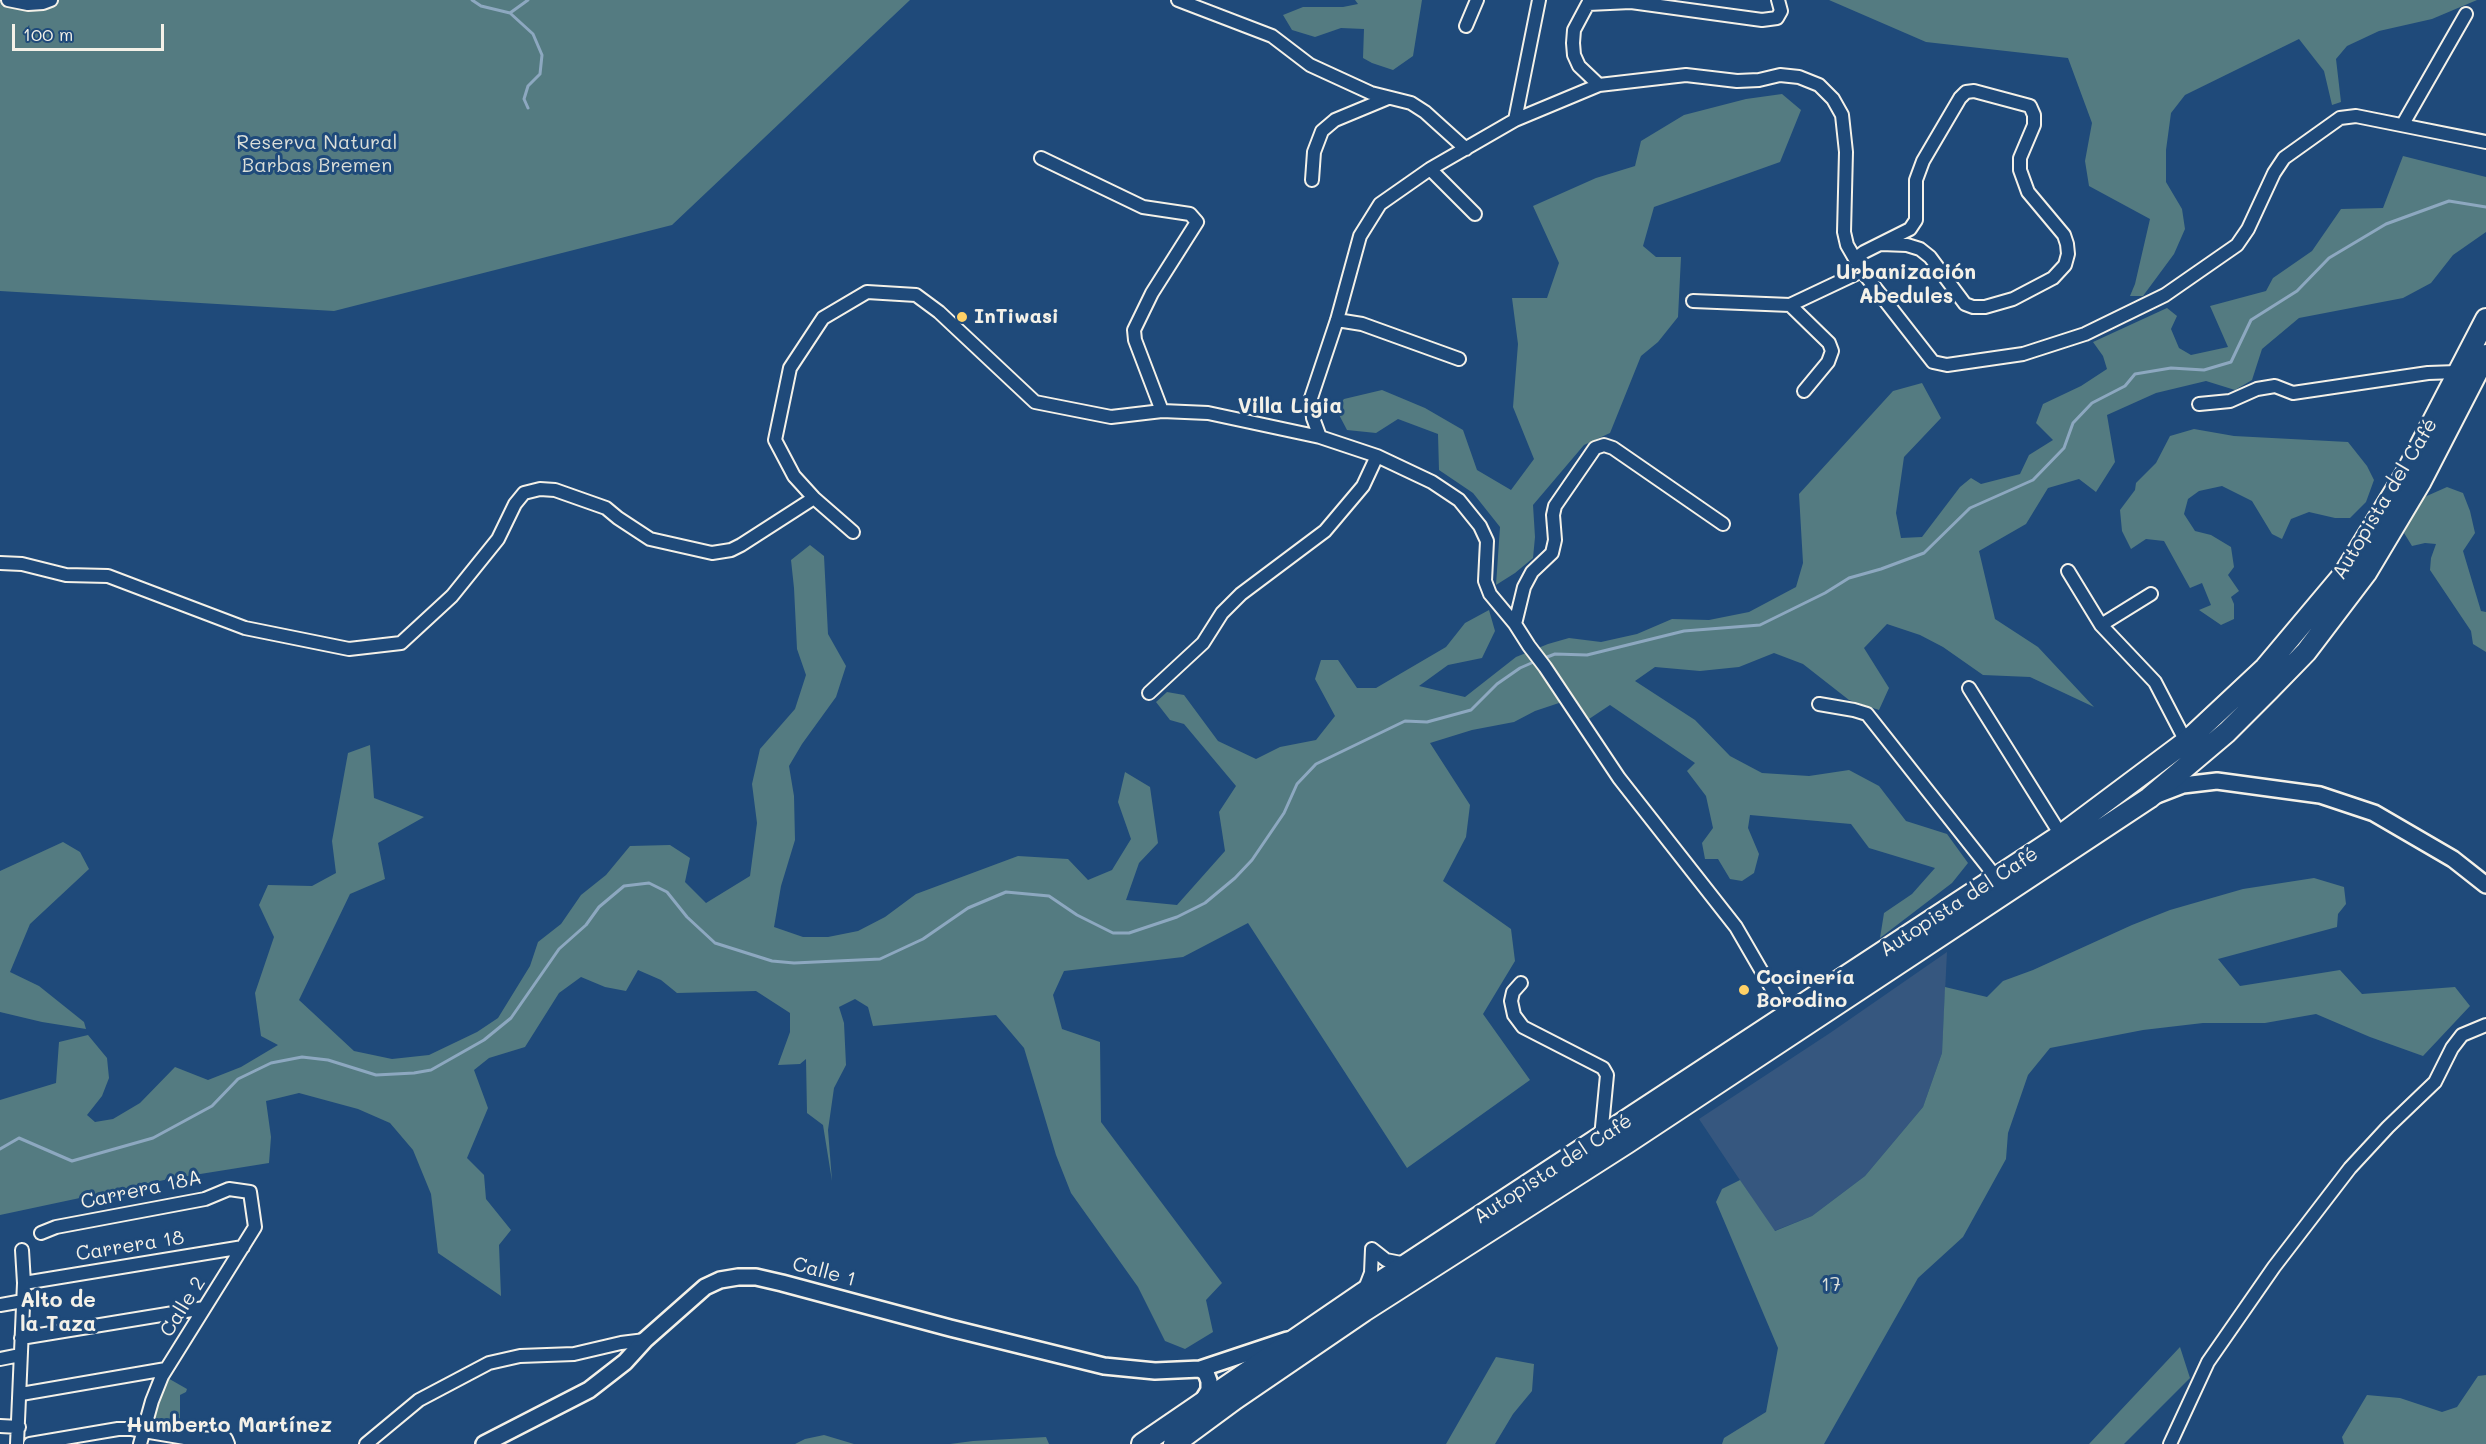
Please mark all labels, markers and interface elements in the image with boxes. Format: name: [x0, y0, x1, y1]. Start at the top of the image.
scale bar: [15, 12, 166, 50]
text: 100 m: [23, 22, 73, 46]
park label: Reserva Natural Barbas Bremen: [236, 131, 398, 178]
district label: Urbanización Abedules: [1836, 260, 1976, 310]
place label: InTiwasi: [974, 305, 1059, 329]
marker: InTiwasi: [955, 310, 969, 324]
district label: Villa Ligia: [1238, 394, 1342, 420]
street label: Autopista del Café: [2327, 414, 2443, 584]
street label: Autopista del Café: [1875, 842, 2043, 962]
place label: Cocinería Borodino: [1756, 966, 1855, 1013]
marker: Cocinería Borodino: [1737, 983, 1751, 997]
street label: Autopista del Café: [1469, 1109, 1637, 1229]
street label: Carrera 18A: [78, 1165, 204, 1215]
street label: Carrera 18: [74, 1226, 186, 1266]
street label: Calle 1: [790, 1252, 858, 1292]
street label: Calle 2: [155, 1272, 211, 1342]
park label: 17: [1821, 1273, 1841, 1297]
district label: Alto de la Taza: [20, 1288, 96, 1338]
district label: Humberto Martínez: [126, 1413, 332, 1439]

